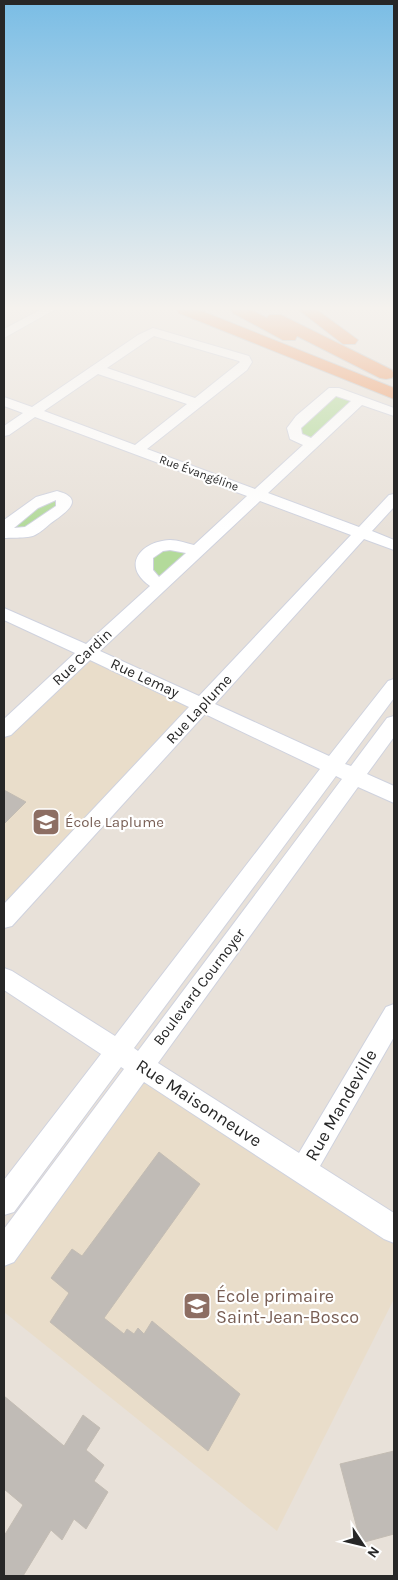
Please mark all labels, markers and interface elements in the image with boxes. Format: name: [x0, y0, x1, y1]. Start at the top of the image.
street label: Rue Évangéline: [157, 451, 241, 494]
street label: Rue Cardin: [48, 625, 116, 689]
street label: Rue Lemay: [108, 654, 182, 702]
street label: Rue Laplume: [162, 670, 236, 748]
school or university icon: École Laplume: [31, 807, 61, 837]
place label: École Laplume: [65, 813, 164, 831]
street label: Boulevard Cournoyer: [149, 925, 249, 1049]
street label: Rue Mandeville: [300, 1045, 382, 1165]
street label: Rue Maisonneuve: [132, 1054, 266, 1152]
place label: École primaire Saint-Jean-Bosco: [216, 1284, 359, 1328]
school or university icon: École primaire Saint-Jean-Bosco: [182, 1291, 212, 1321]
north arrow: [338, 1520, 388, 1570]
text: N: [363, 1543, 383, 1561]

